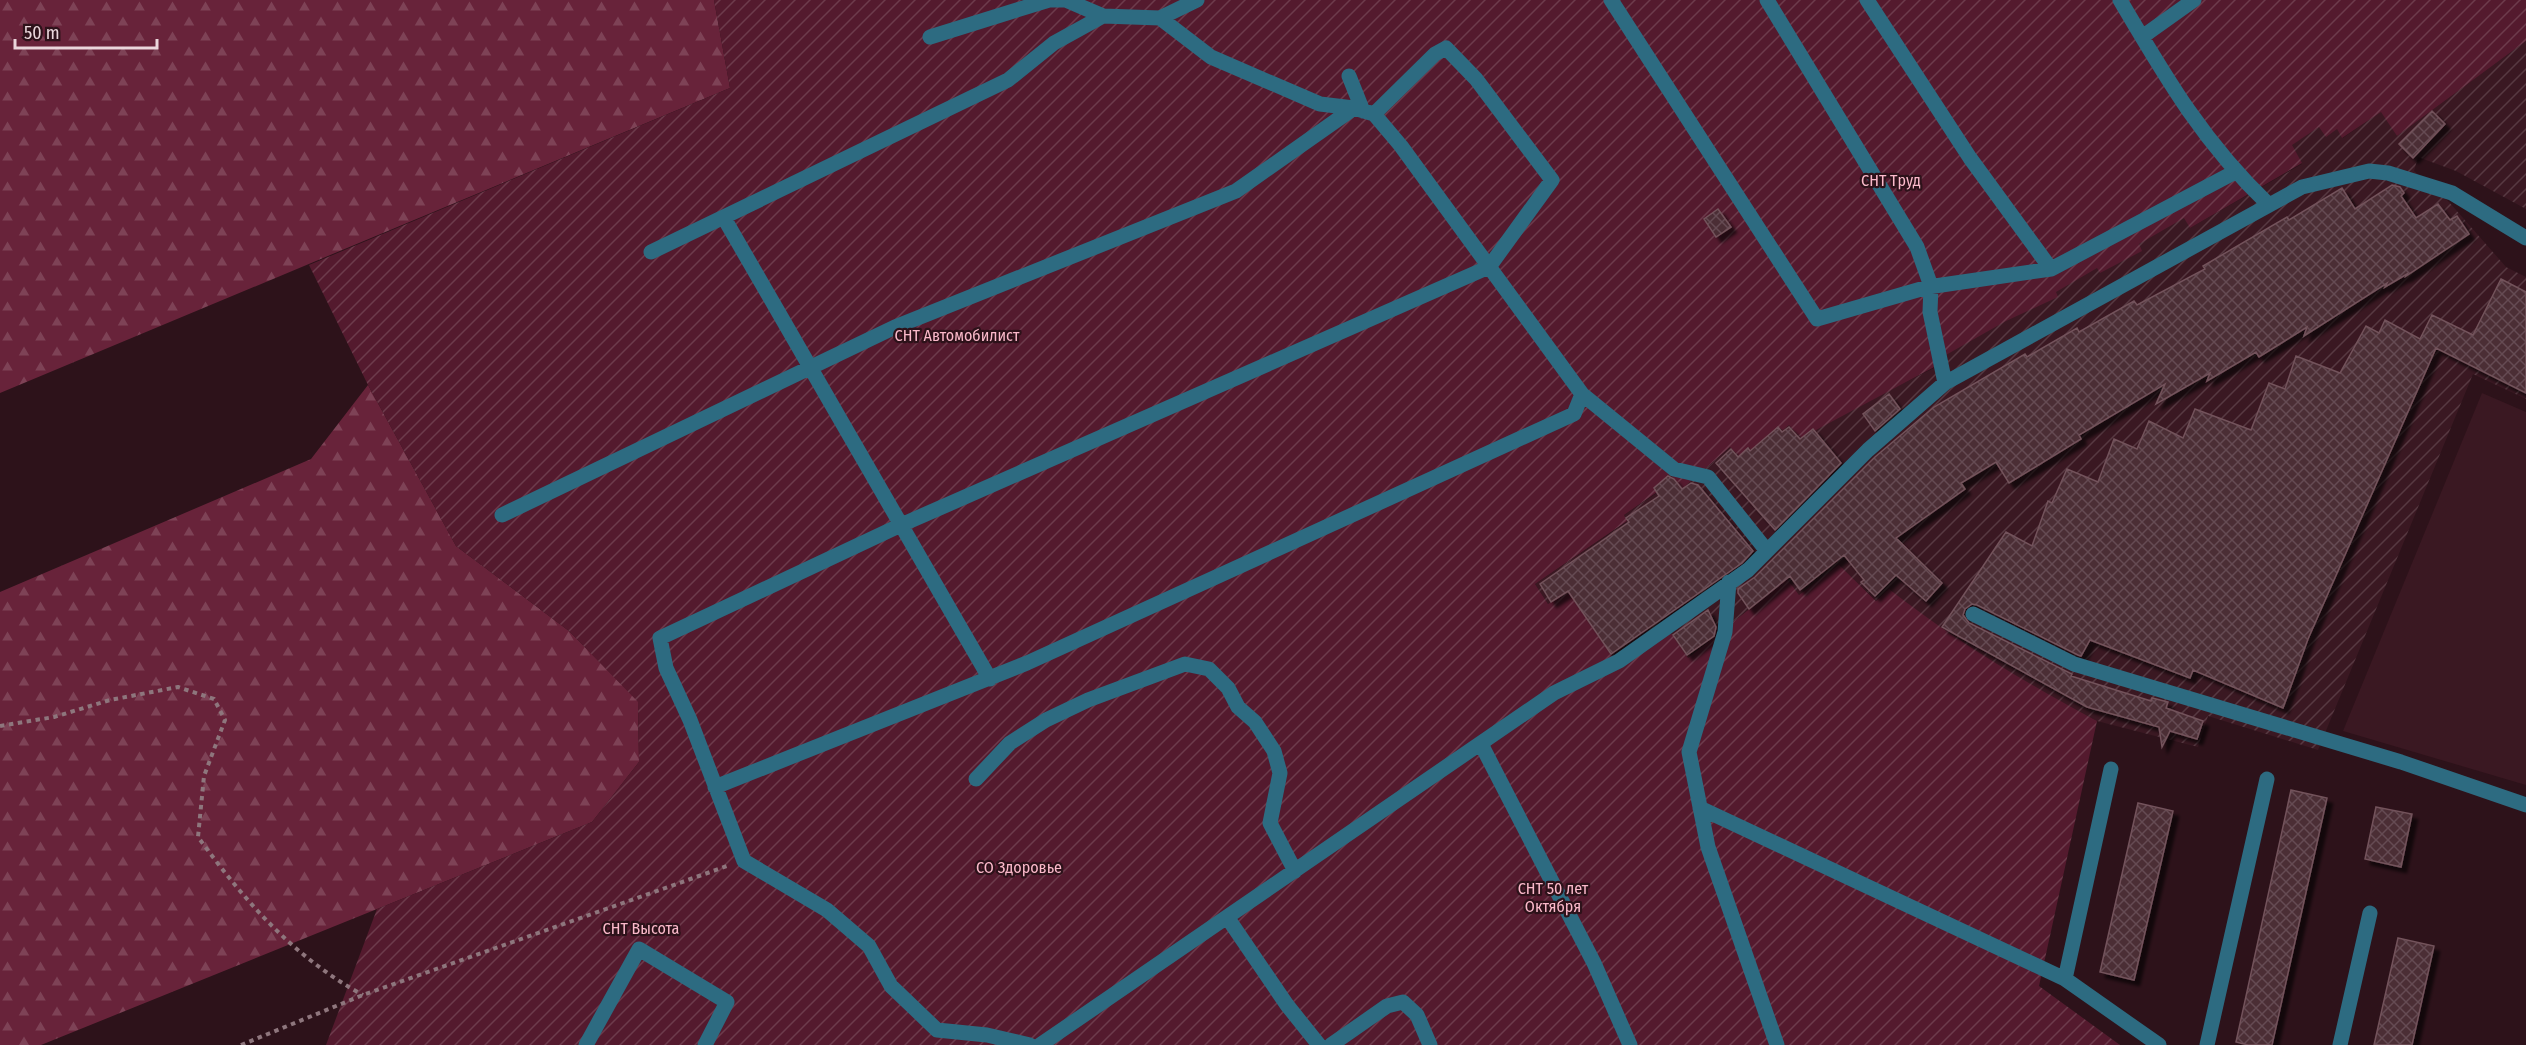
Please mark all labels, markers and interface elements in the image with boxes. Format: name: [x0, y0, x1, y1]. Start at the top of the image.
scale bar: [15, 12, 158, 50]
text: 50 m: [24, 22, 60, 44]
park label: СНТ Труд: [1861, 171, 1921, 190]
park label: СНТ Автомобилист: [895, 326, 1020, 345]
park label: СО Здоровье: [976, 858, 1062, 877]
park label: СНТ 50 лет Октября: [1518, 879, 1589, 916]
park label: СНТ Высота: [603, 919, 680, 938]

